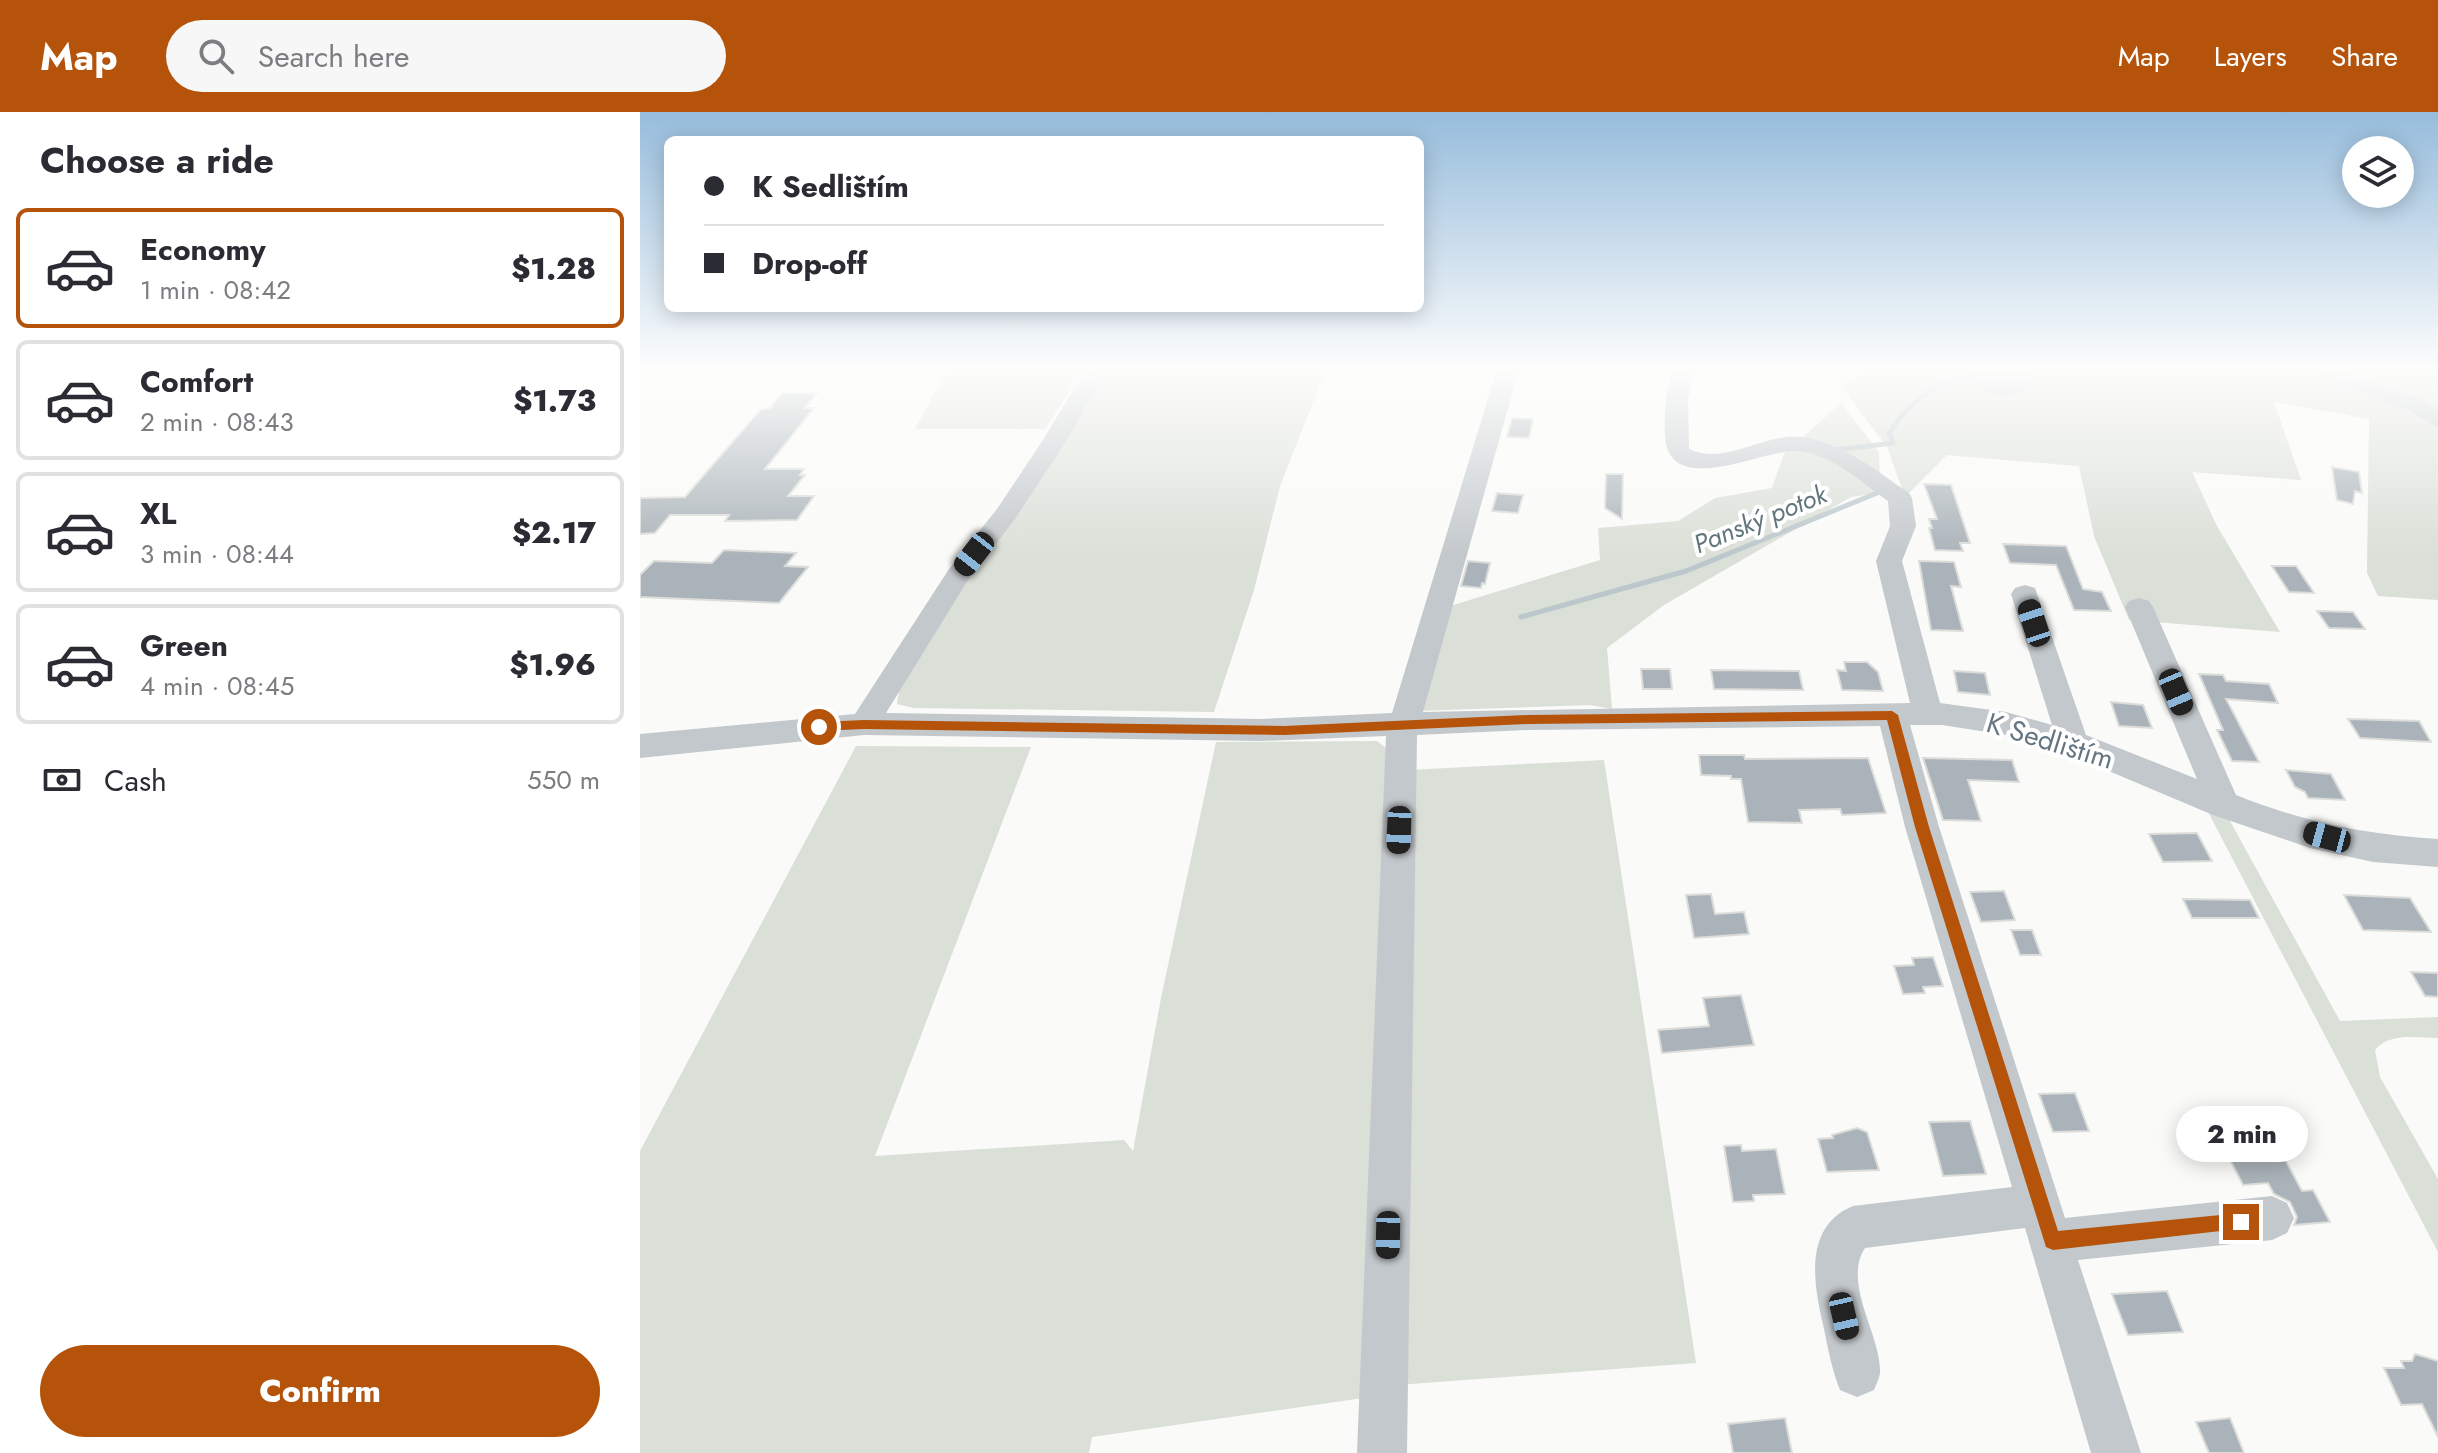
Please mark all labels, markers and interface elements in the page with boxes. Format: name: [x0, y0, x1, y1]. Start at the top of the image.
search box: [166, 20, 726, 92]
text: Map: [40, 29, 118, 84]
icon: search: [194, 34, 238, 78]
text: Search here: [258, 35, 410, 78]
text: Map: [2118, 36, 2170, 77]
text: Layers: [2214, 36, 2287, 77]
text: Share: [2331, 36, 2398, 77]
text: Choose a ride: [40, 134, 274, 186]
map controls: [2342, 136, 2414, 208]
button: layers: [2342, 136, 2414, 208]
text: K Sedlištím: [752, 165, 909, 208]
text: Economy: [140, 228, 266, 271]
icon: car: [44, 232, 116, 304]
text: Drop-off: [752, 242, 867, 285]
text: $1.28: [511, 247, 596, 290]
text: 1 min · 08:42: [140, 271, 291, 309]
text: Comfort: [140, 360, 253, 403]
icon: car: [44, 364, 116, 436]
text: $1.73: [513, 379, 596, 422]
text: 2 min · 08:43: [140, 403, 294, 441]
water label: Panský potok: [1688, 474, 1834, 563]
text: XL: [140, 492, 176, 535]
icon: car: [44, 496, 116, 568]
text: $2.17: [512, 511, 596, 554]
car: [950, 528, 998, 580]
text: 3 min · 08:44: [140, 535, 294, 573]
car: [2015, 596, 2053, 650]
text: Green: [140, 624, 228, 667]
icon: car: [44, 628, 116, 700]
text: $1.96: [509, 643, 596, 686]
car: [2156, 665, 2196, 719]
text: 4 min · 08:45: [140, 667, 294, 705]
street label: K Sedlištím: [1981, 702, 2119, 780]
route start: [801, 709, 837, 745]
icon: cash: [40, 758, 84, 802]
text: Cash: [104, 759, 167, 802]
text: 550 m: [527, 761, 600, 799]
car: [1386, 806, 1412, 854]
car: [2301, 819, 2353, 855]
callout: 2 min: [2175, 1106, 2307, 1162]
text: 2 min: [2207, 1115, 2277, 1153]
route end: [2223, 1204, 2259, 1240]
car: [1376, 1211, 1400, 1259]
car: [1827, 1290, 1861, 1342]
button: Confirm: [40, 1345, 600, 1437]

